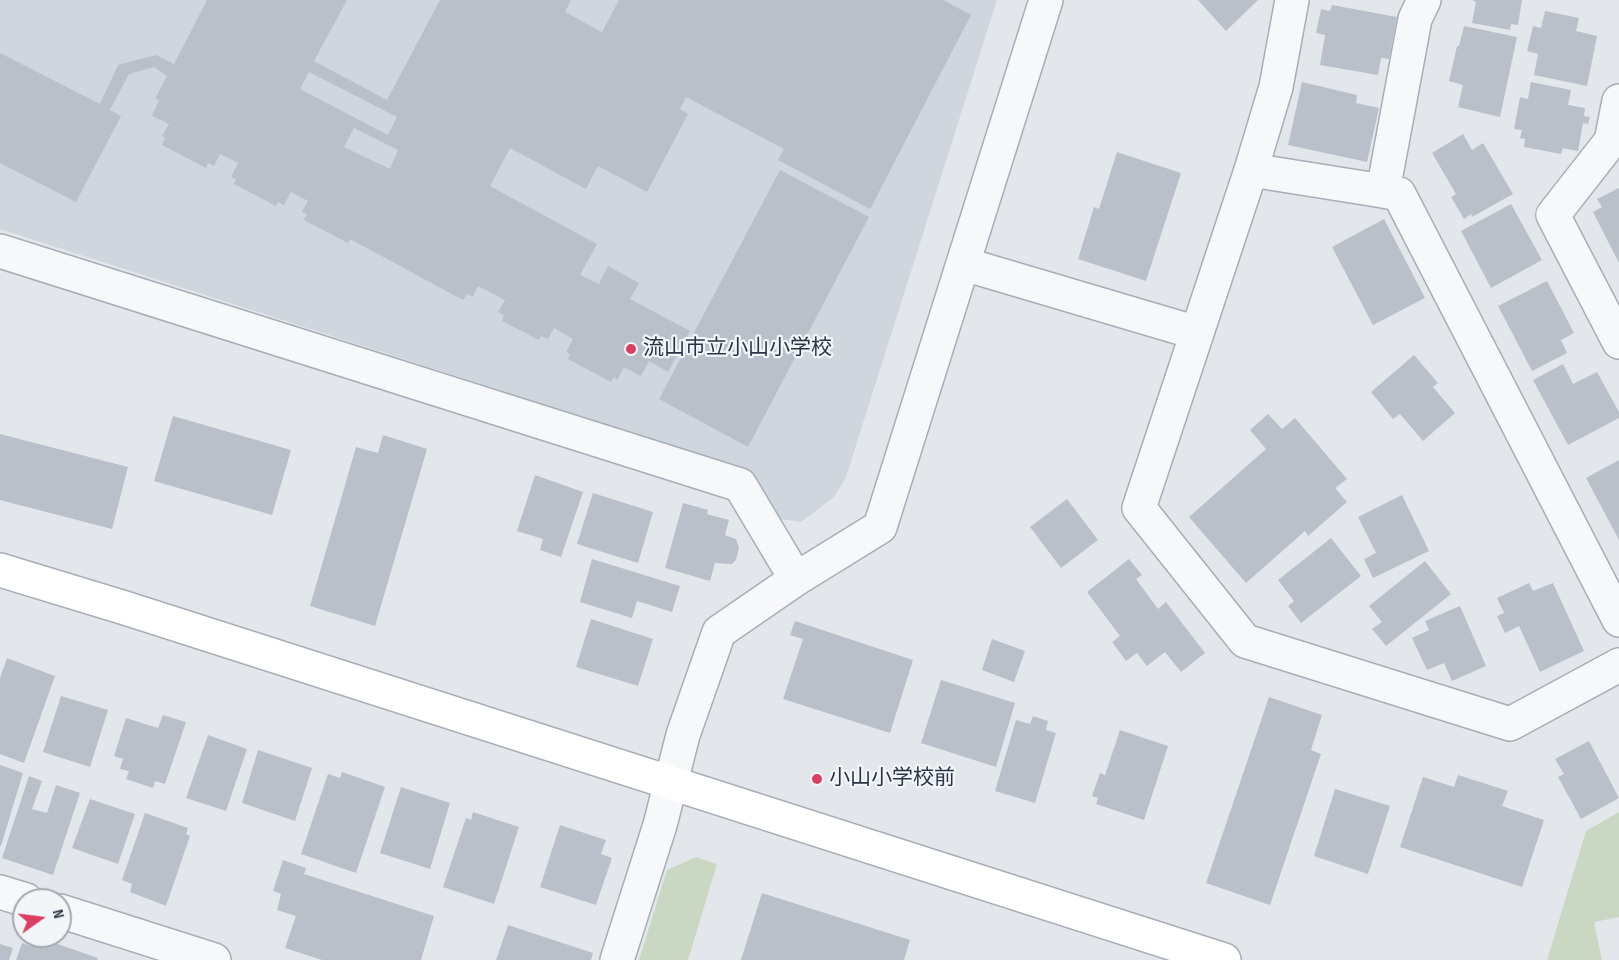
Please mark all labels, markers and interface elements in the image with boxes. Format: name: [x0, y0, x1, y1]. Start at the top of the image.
place label: 流山市立小山小学校: [643, 336, 832, 362]
marker: 流山市立小山小学校: [624, 342, 638, 356]
place label: 小山小学校前: [829, 766, 955, 792]
marker: 小山小学校前: [810, 772, 824, 786]
north arrow: [12, 888, 72, 948]
text: N: [48, 908, 68, 920]

